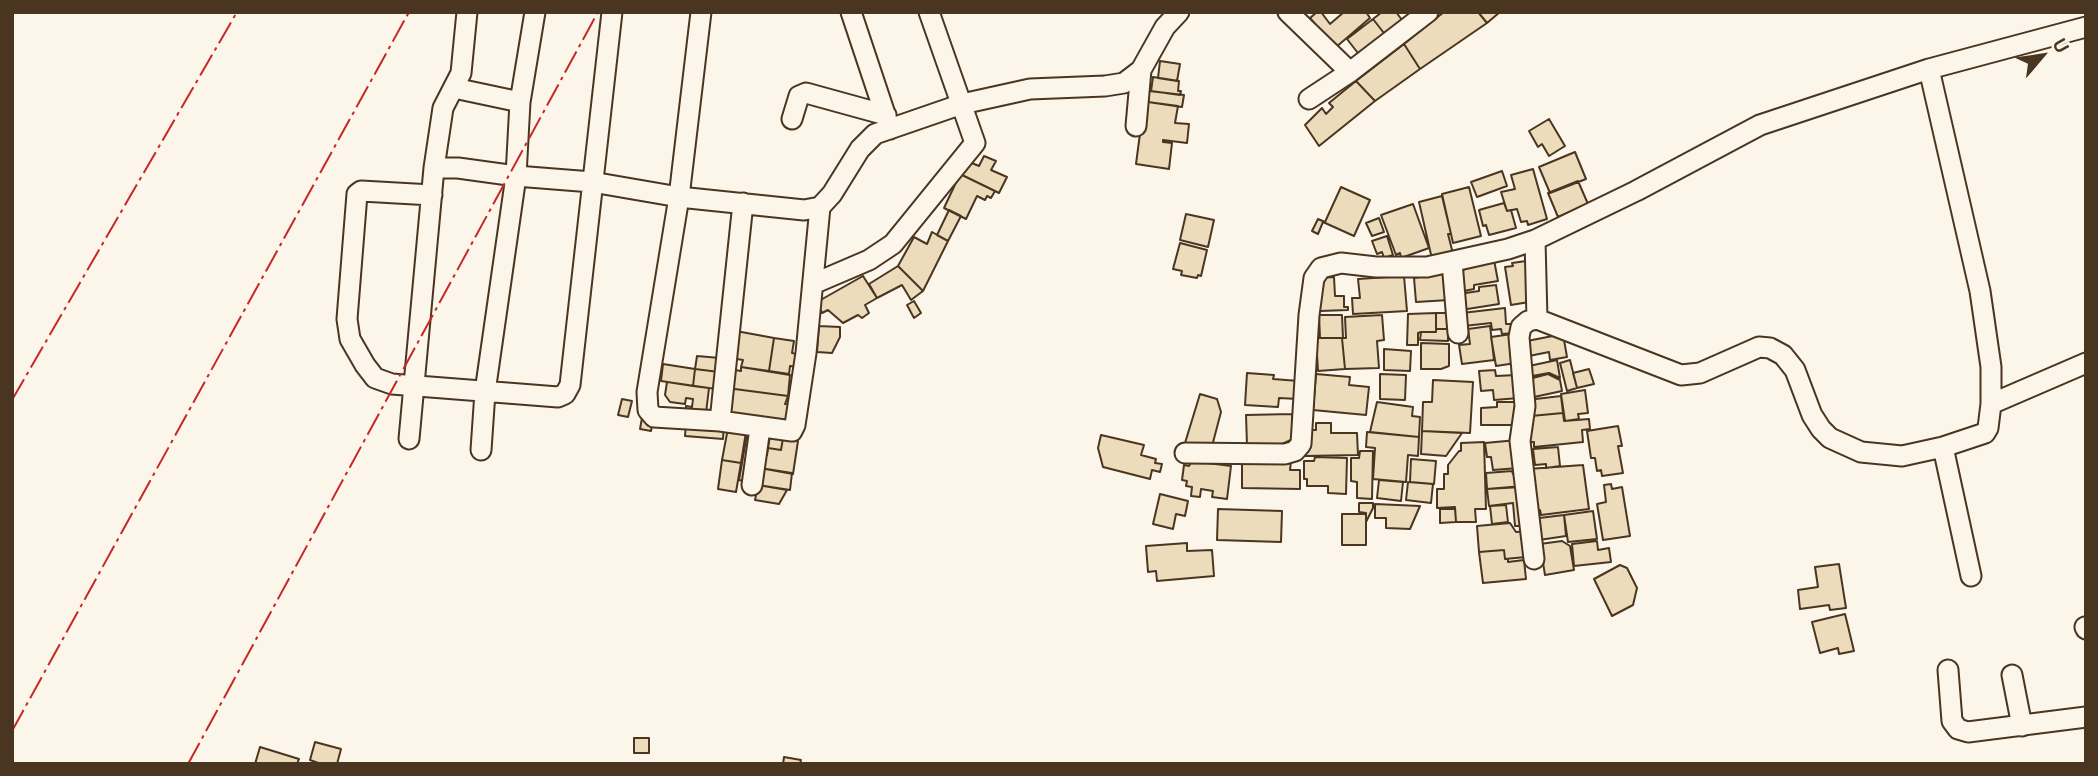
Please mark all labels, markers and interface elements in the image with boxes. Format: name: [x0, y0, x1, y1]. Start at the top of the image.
north arrow: [2007, 21, 2077, 91]
text: U: [2047, 34, 2075, 57]

